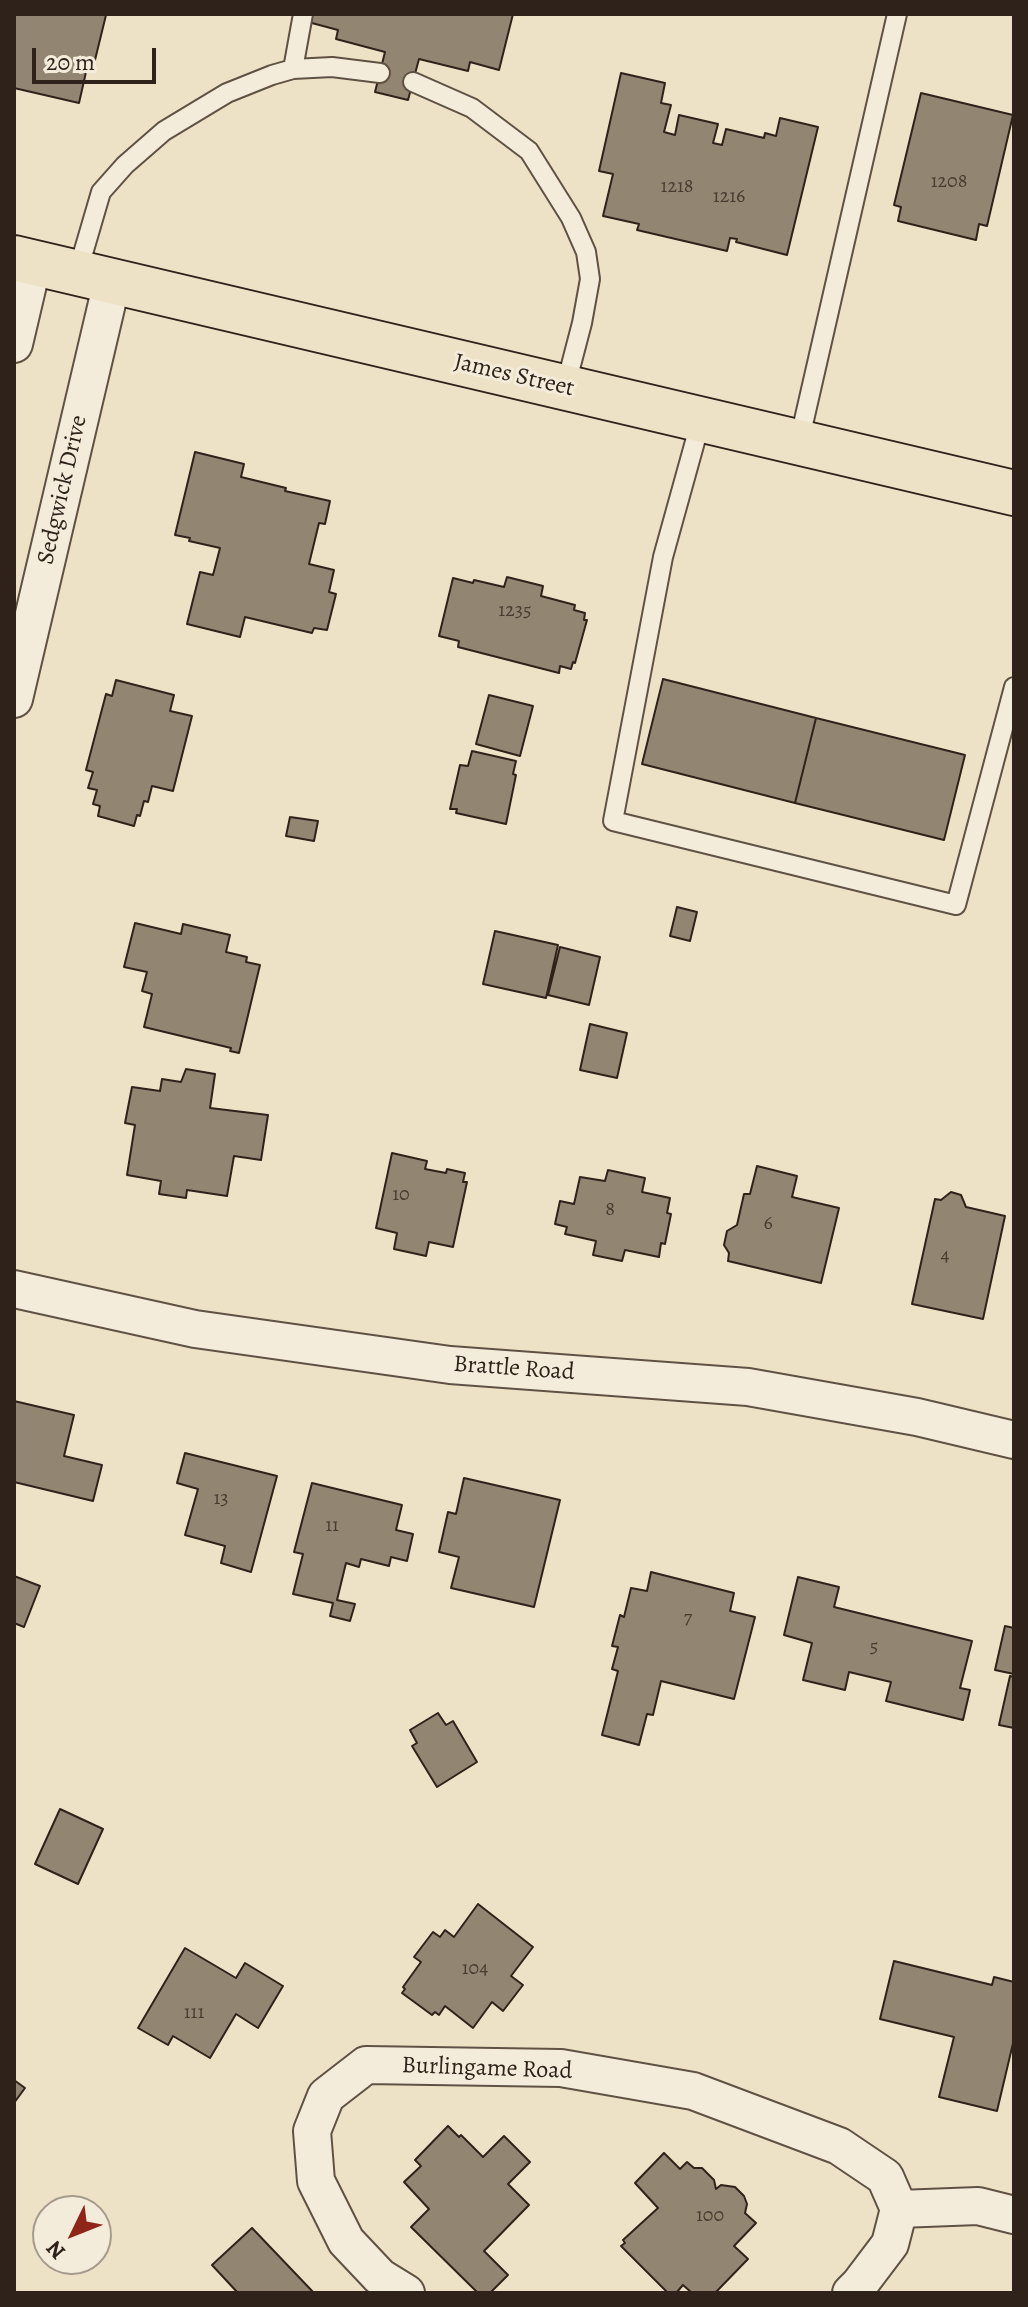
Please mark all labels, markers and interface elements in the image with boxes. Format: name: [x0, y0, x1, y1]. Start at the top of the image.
scale bar: [36, 32, 160, 82]
text: 20 m: [46, 46, 95, 78]
house number: 1208: [931, 170, 967, 194]
house number: 1218: [661, 175, 693, 199]
house number: 1216: [713, 185, 745, 209]
street label: James Street: [451, 348, 577, 404]
street label: Sedgwick Drive: [32, 413, 94, 567]
house number: 1235: [498, 599, 532, 623]
house number: 10: [392, 1183, 410, 1207]
house number: 8: [605, 1198, 615, 1222]
house number: 6: [763, 1212, 773, 1236]
house number: 4: [940, 1244, 950, 1268]
street label: Brattle Road: [452, 1350, 576, 1388]
house number: 13: [213, 1487, 229, 1511]
house number: 11: [325, 1514, 339, 1538]
house number: 7: [684, 1606, 692, 1630]
house number: 5: [870, 1635, 878, 1659]
house number: 104: [462, 1957, 488, 1981]
house number: 111: [184, 2001, 204, 2025]
street label: Burlingame Road: [401, 2052, 573, 2086]
north arrow: [32, 2195, 112, 2275]
house number: 100: [696, 2204, 724, 2228]
text: N: [39, 2234, 72, 2266]

